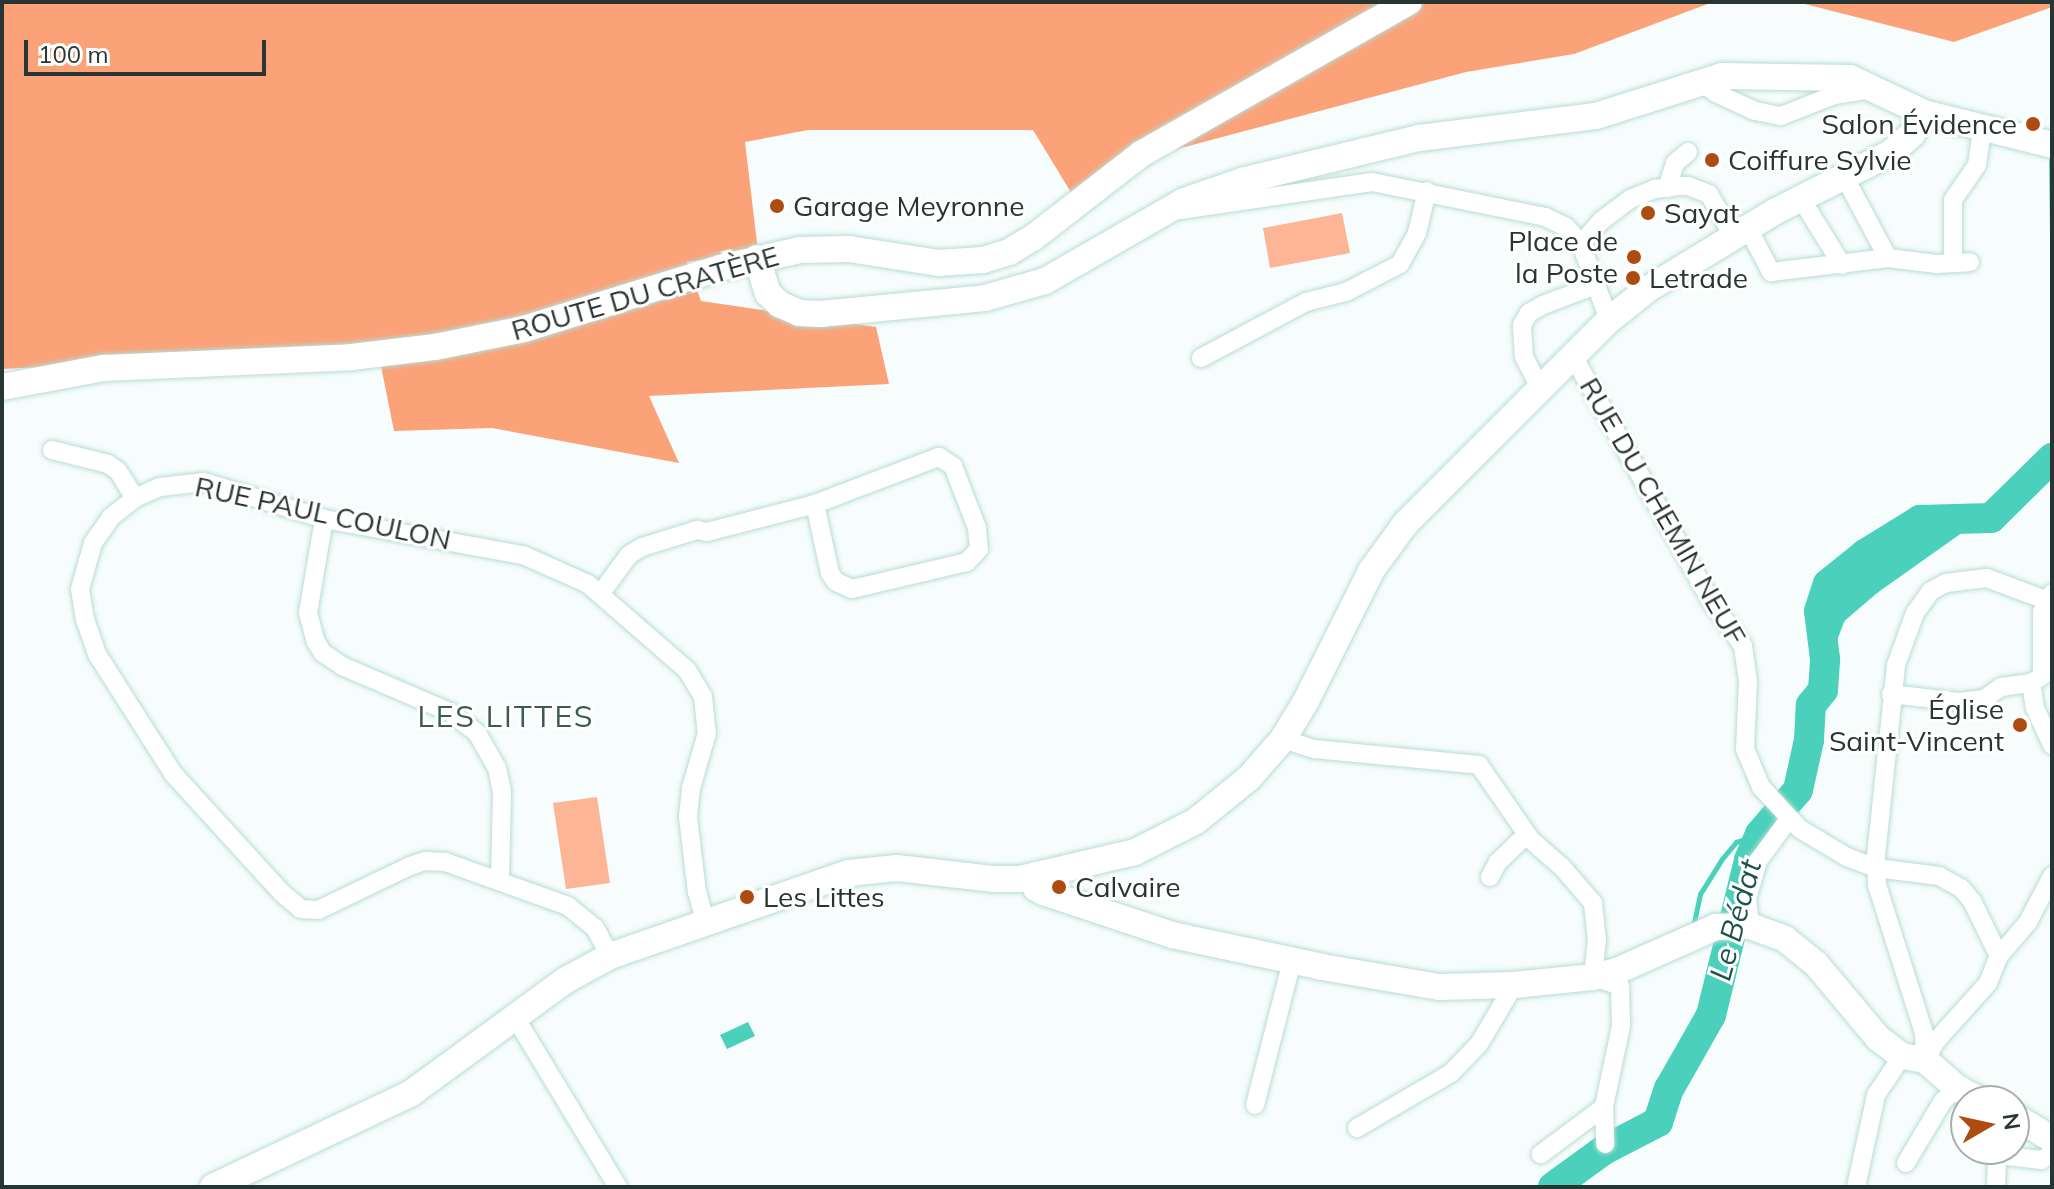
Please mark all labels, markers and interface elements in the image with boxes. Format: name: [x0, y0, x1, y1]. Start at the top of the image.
scale bar: [28, 24, 270, 74]
text: 100 m: [38, 39, 109, 69]
place label: Salon Évidence: [1821, 107, 2017, 141]
marker: Salon Évidence: [2024, 115, 2042, 133]
place label: Coiffure Sylvie: [1728, 143, 1912, 177]
marker: Coiffure Sylvie: [1703, 151, 1721, 169]
place label: Garage Meyronne: [793, 189, 1024, 223]
place label: Sayat: [1664, 196, 1739, 230]
marker: Garage Meyronne: [768, 197, 786, 215]
marker: Sayat: [1639, 204, 1657, 222]
place label: Place de la Poste: [1508, 224, 1618, 290]
street label: ROUTE DU CRATÈRE: [507, 239, 783, 347]
marker: Place de la Poste: [1625, 248, 1643, 266]
place label: Letrade: [1649, 261, 1748, 295]
marker: Letrade: [1624, 269, 1642, 287]
street label: RUE DU CHEMIN NEUF: [1573, 372, 1753, 650]
street label: RUE PAUL COULON: [192, 469, 454, 557]
place label: Église Saint-Vincent: [1829, 692, 2004, 758]
district label: LES LITTES: [418, 698, 594, 734]
marker: Église Saint-Vincent: [2011, 716, 2029, 734]
water label: Le Bédat: [1702, 856, 1768, 984]
place label: Calvaire: [1075, 870, 1180, 904]
marker: Calvaire: [1050, 878, 1068, 896]
place label: Les Littes: [763, 880, 885, 914]
marker: Les Littes: [738, 888, 756, 906]
north arrow: [1950, 1085, 2030, 1165]
text: N: [1997, 1111, 2027, 1132]

